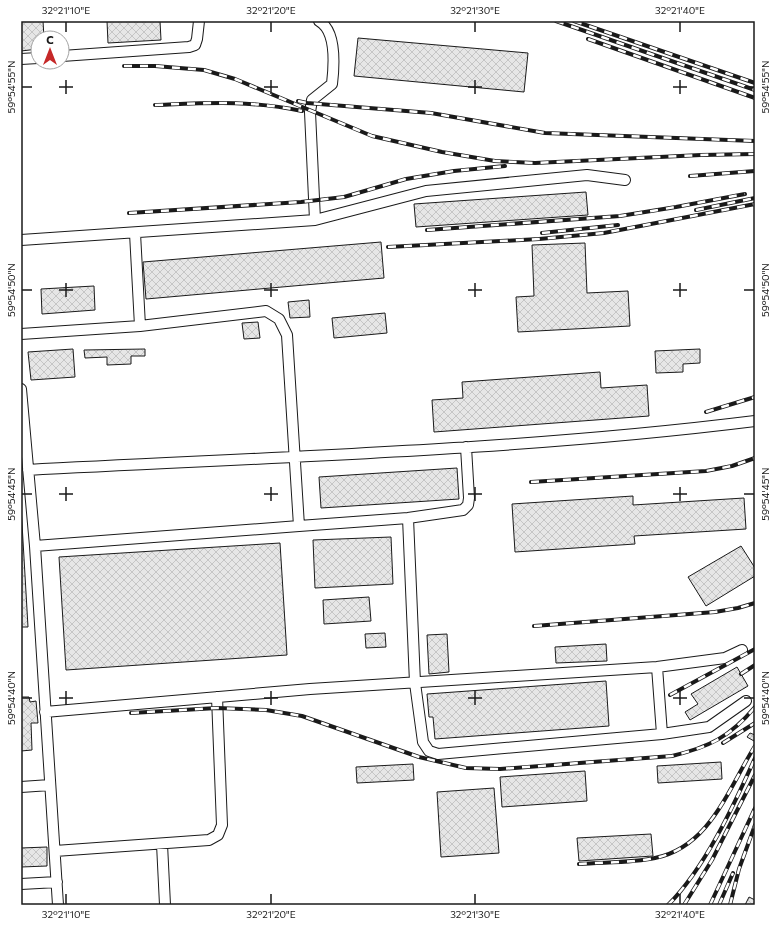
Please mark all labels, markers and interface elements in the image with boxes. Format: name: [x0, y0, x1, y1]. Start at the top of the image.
text: 32°21'10"E: [42, 4, 90, 16]
text: 32°21'20"E: [246, 4, 296, 16]
text: 32°21'30"E: [450, 4, 500, 16]
text: 32°21'40"E: [655, 4, 705, 16]
north arrow: [30, 30, 70, 70]
text: С: [46, 33, 54, 46]
text: 59°54'55"N: [5, 60, 17, 114]
text: 59°54'55"N: [759, 60, 771, 114]
text: 59°54'50"N: [5, 263, 17, 317]
text: 59°54'50"N: [759, 263, 771, 317]
text: 59°54'45"N: [5, 467, 17, 521]
text: 59°54'45"N: [759, 467, 771, 521]
text: 59°54'40"N: [5, 671, 17, 725]
text: 59°54'40"N: [759, 671, 771, 725]
text: 32°21'10"E: [42, 908, 90, 920]
text: 32°21'20"E: [246, 908, 296, 920]
text: 32°21'30"E: [450, 908, 500, 920]
text: 32°21'40"E: [655, 908, 705, 920]

